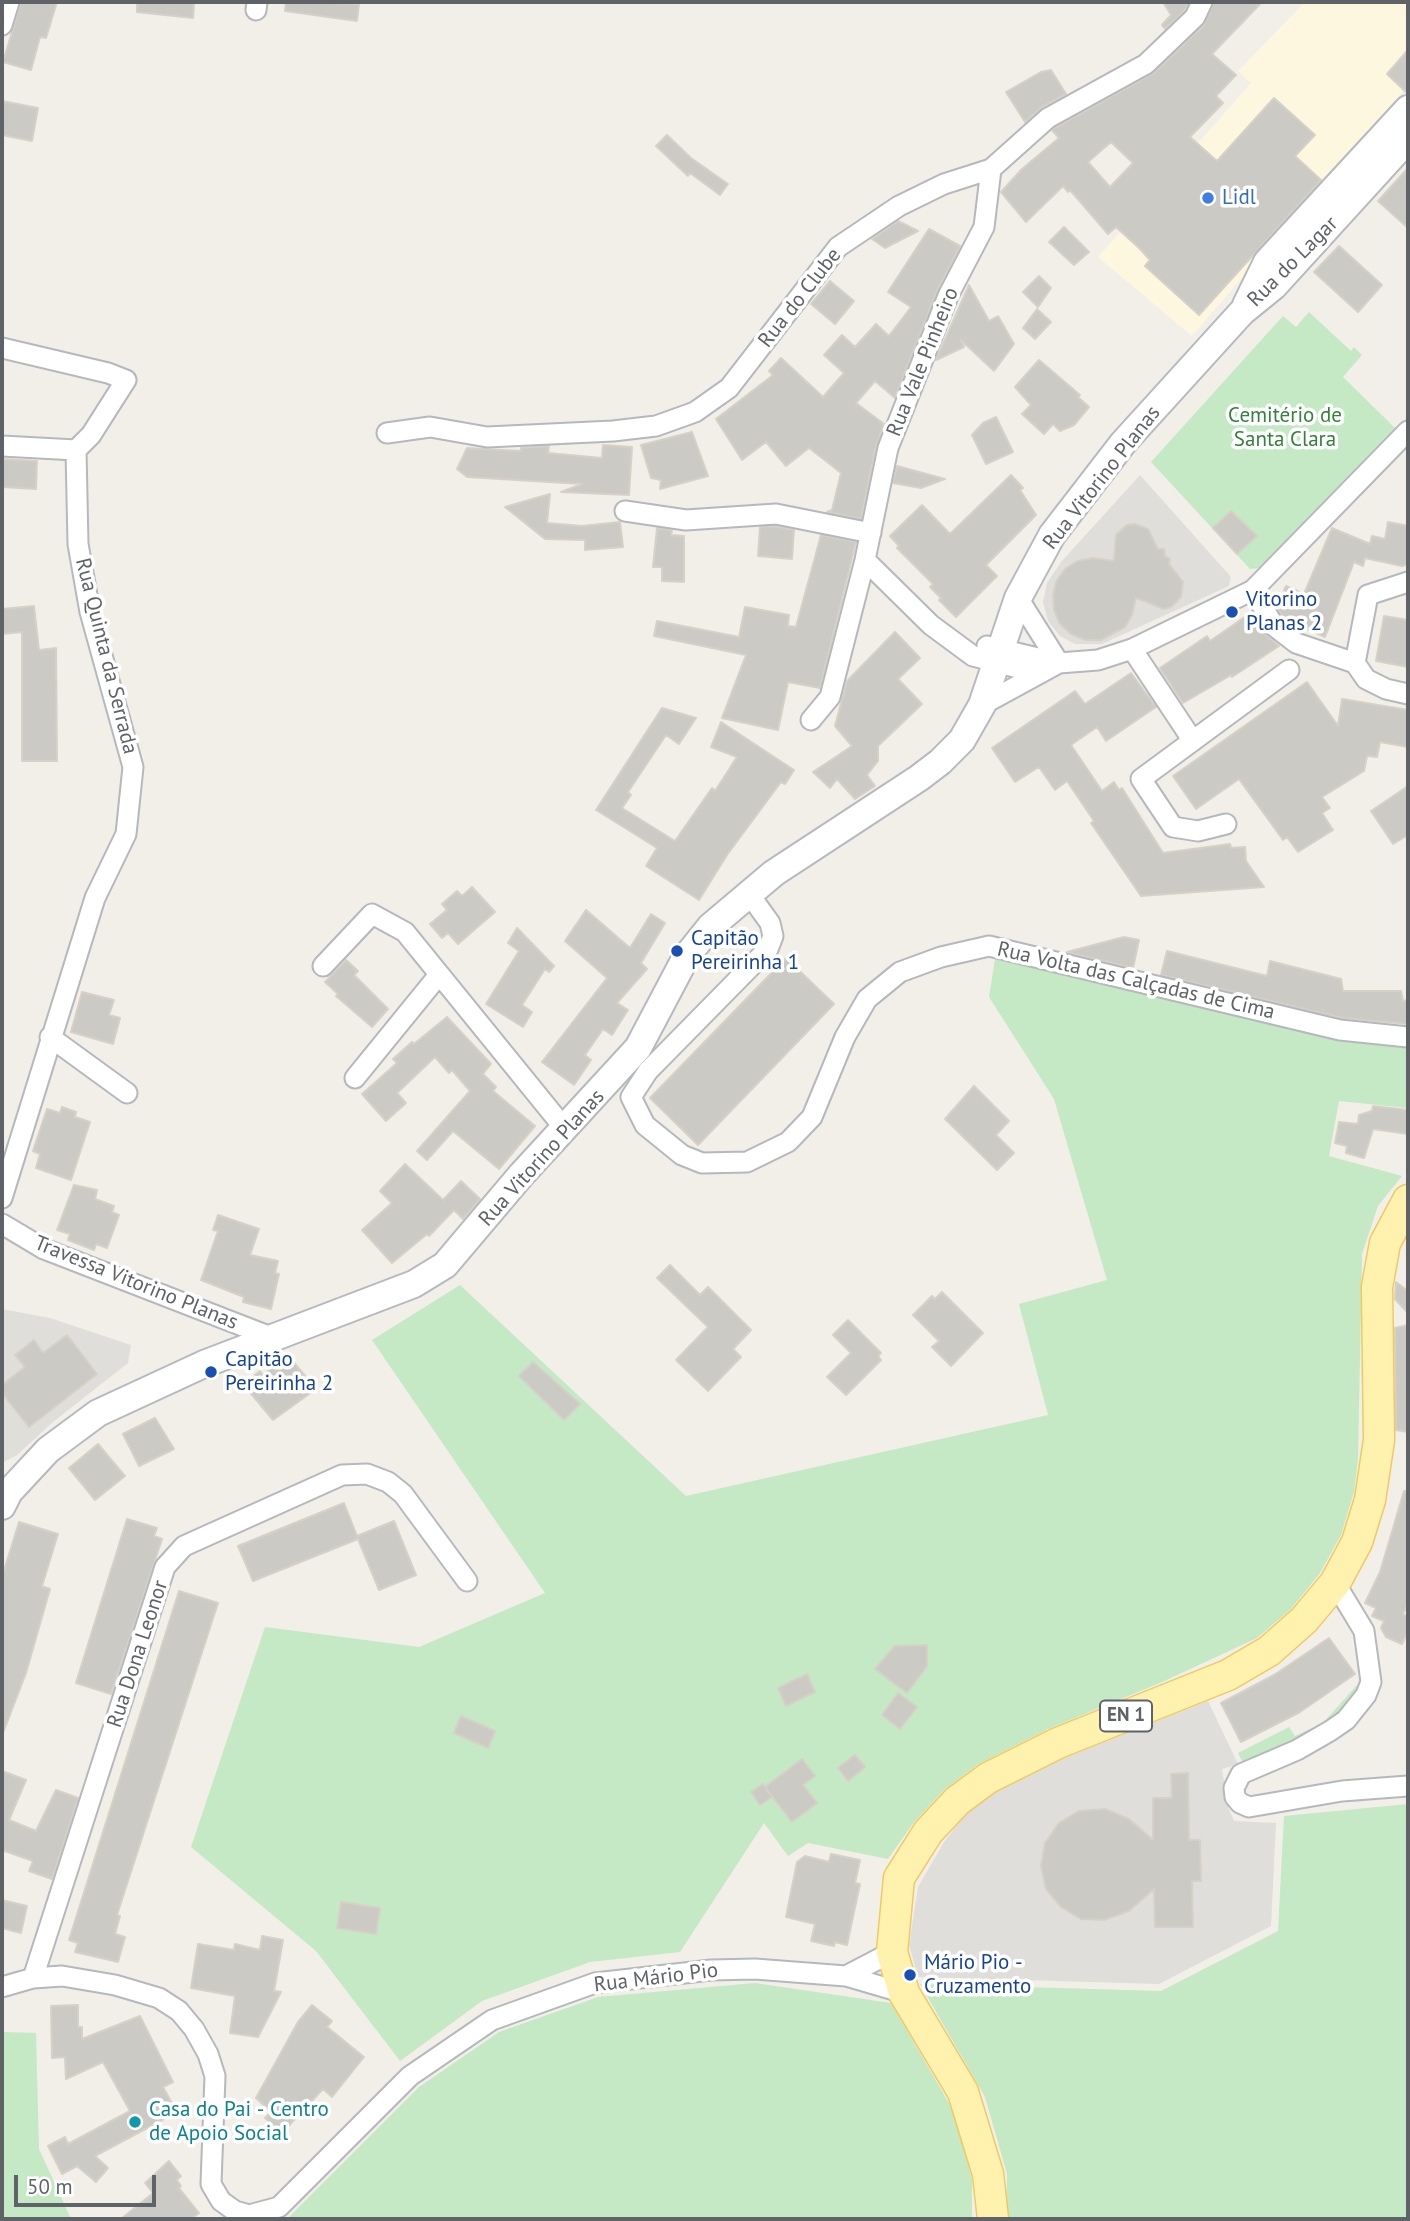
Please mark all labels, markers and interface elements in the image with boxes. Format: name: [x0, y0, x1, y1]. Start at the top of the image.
place label: Lidl: [1222, 185, 1256, 211]
marker: Lidl: [1200, 190, 1216, 206]
street label: Rua do Lagar: [1243, 212, 1343, 312]
street label: Rua do Clube: [753, 243, 847, 353]
street label: Rua Vale Pinheiro: [882, 284, 964, 440]
street label: Rua Vitorino Planas: [1038, 401, 1166, 555]
park label: Cemitério de Santa Clara: [1228, 403, 1342, 453]
street label: Rua Quinta da Serrada: [69, 555, 143, 757]
place label: Vitorino Planas 2: [1246, 587, 1322, 637]
marker: Vitorino Planas 2: [1224, 604, 1240, 620]
place label: Capitão Pereirinha 1: [691, 926, 799, 976]
street label: Rua Volta das Calçadas de Cima: [995, 937, 1277, 1025]
marker: Capitão Pereirinha 1: [669, 943, 685, 959]
street label: Rua Vitorino Planas: [474, 1084, 610, 1232]
street label: Travessa Vitorino Planas: [31, 1231, 241, 1335]
place label: Capitão Pereirinha 2: [225, 1347, 333, 1397]
marker: Capitão Pereirinha 2: [203, 1364, 219, 1380]
street label: Rua Dona Leonor: [102, 1577, 174, 1731]
road number: EN 1: [1100, 1700, 1152, 1732]
place label: Mário Pio - Cruzamento: [924, 1950, 1031, 2000]
street label: Rua Mário Pio: [592, 1958, 720, 1998]
marker: Mário Pio - Cruzamento: [902, 1967, 918, 1983]
place label: Casa do Pai - Centro de Apoio Social: [149, 2097, 329, 2147]
marker: Casa do Pai - Centro de Apoio Social: [127, 2114, 143, 2130]
scale bar: [18, 2162, 159, 2206]
text: 50 m: [27, 2173, 73, 2200]

